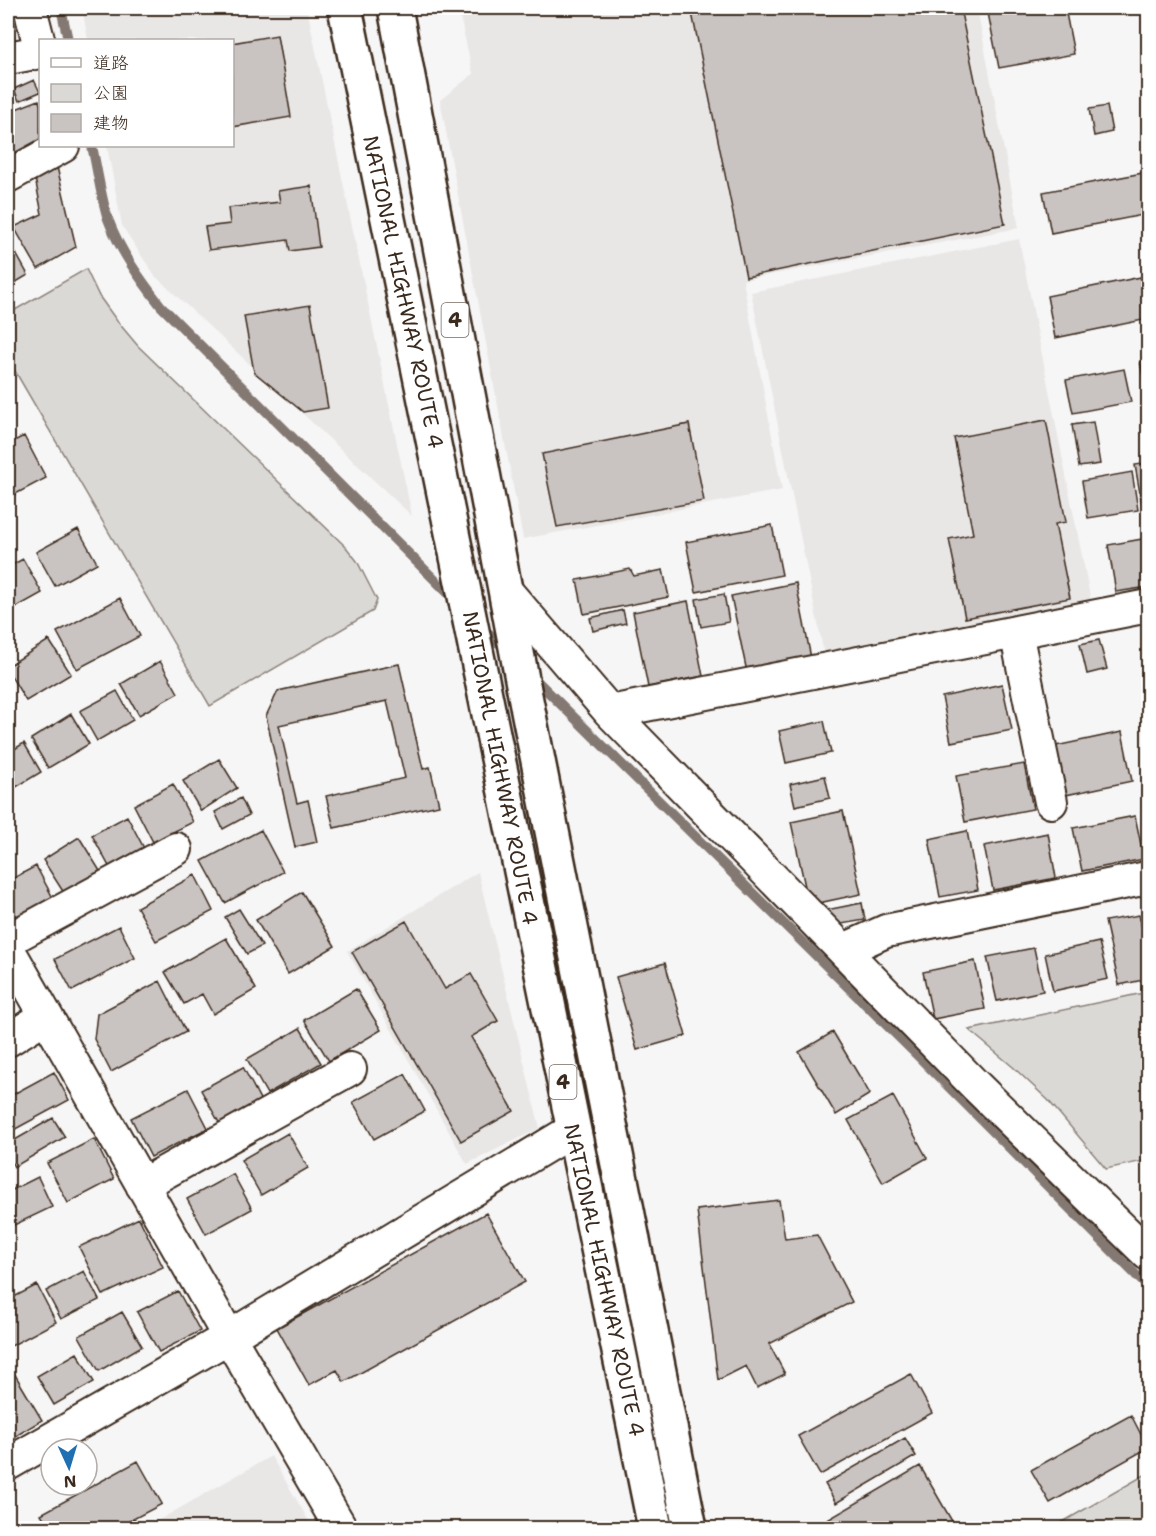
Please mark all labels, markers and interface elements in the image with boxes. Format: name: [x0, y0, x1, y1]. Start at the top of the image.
legend: [39, 39, 234, 147]
text: 道路: [93, 51, 129, 75]
text: 公園: [93, 81, 129, 105]
text: 建物: [93, 111, 129, 135]
street label: NATIONAL HIGHWAY ROUTE 4: [356, 133, 450, 451]
road number: 4: [442, 303, 468, 337]
street label: NATIONAL HIGHWAY ROUTE 4: [456, 609, 544, 927]
road number: 4: [550, 1065, 576, 1099]
street label: NATIONAL HIGHWAY ROUTE 4: [557, 1121, 651, 1439]
north arrow: [39, 1437, 99, 1497]
text: N: [63, 1471, 77, 1492]

